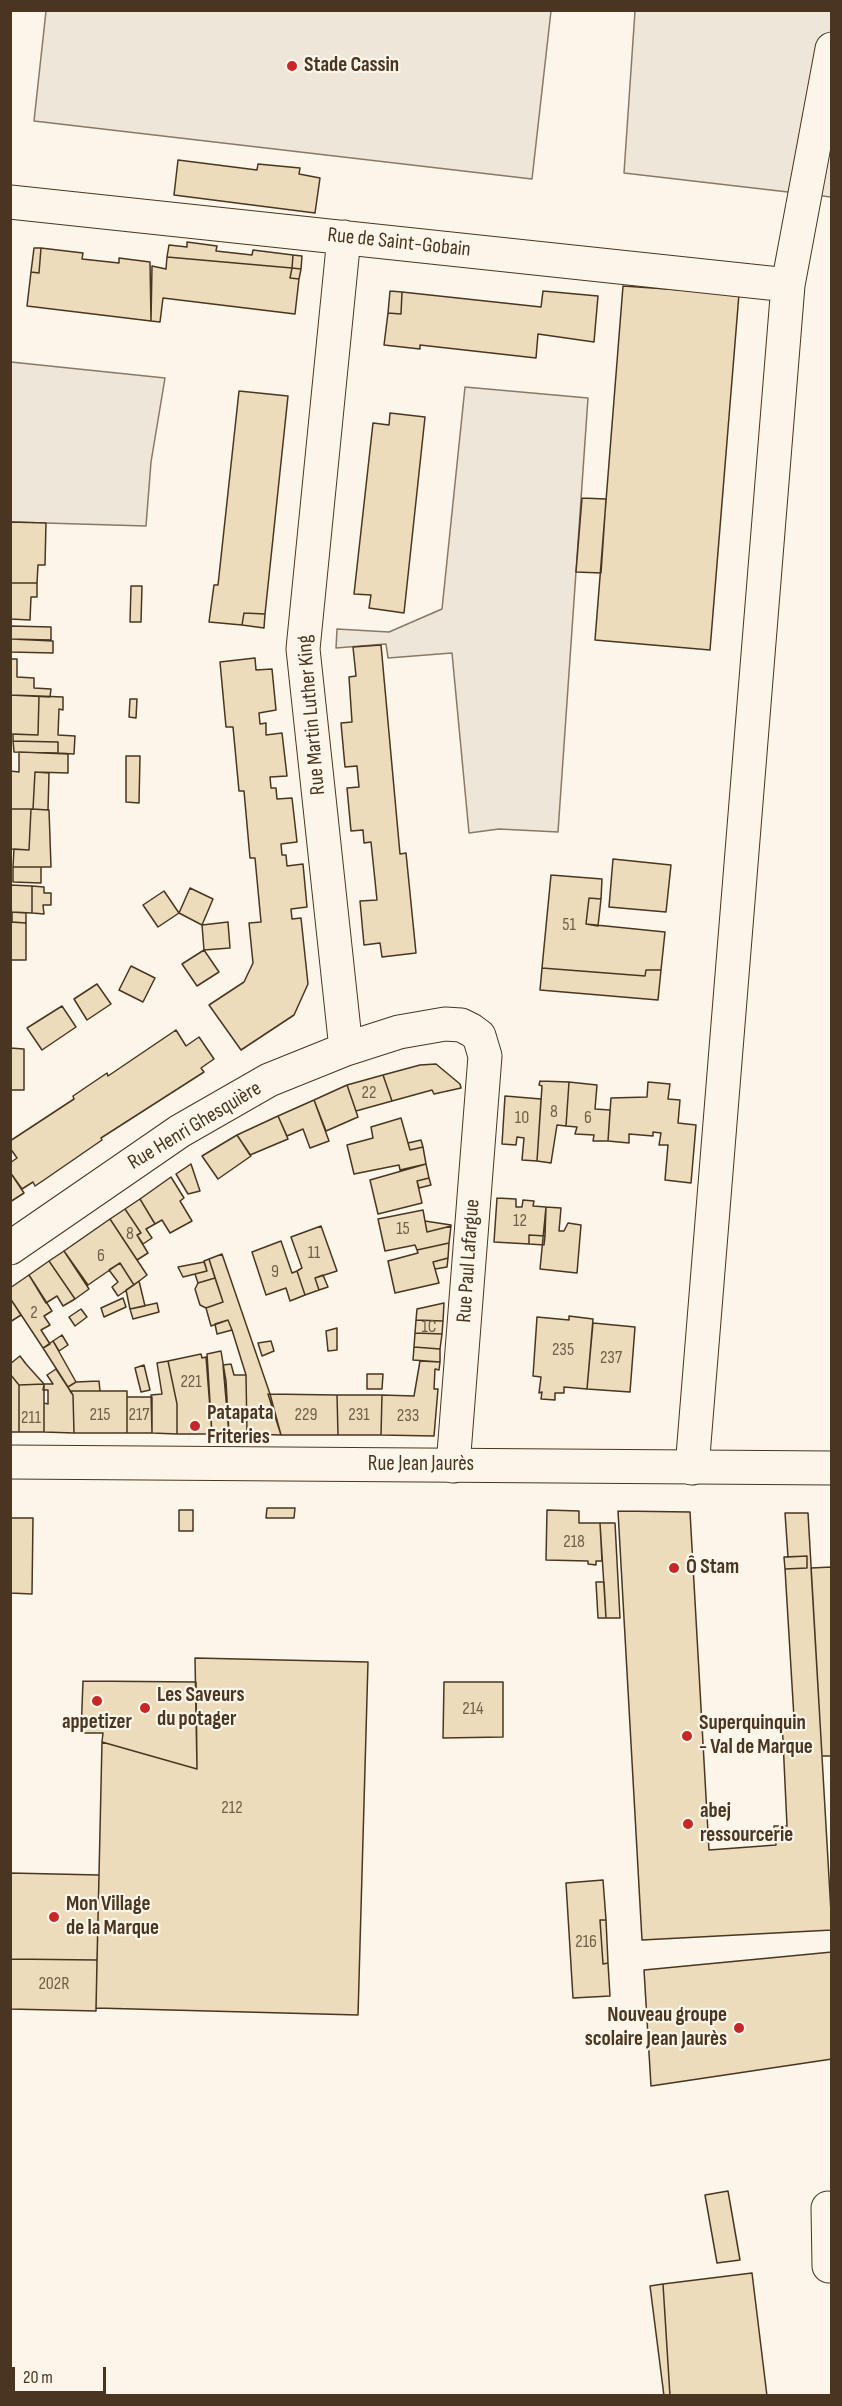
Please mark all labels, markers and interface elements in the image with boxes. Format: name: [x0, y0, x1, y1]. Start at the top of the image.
place label: Stade Cassin: [304, 53, 399, 79]
marker: Stade Cassin: [285, 59, 299, 73]
street label: Rue de Saint-Gobain: [326, 223, 472, 263]
street label: Rue Martin Luther King: [292, 634, 332, 796]
house number: 51: [562, 914, 576, 936]
street label: Rue Henri Ghesquière: [124, 1076, 266, 1176]
house number: 22: [362, 1082, 376, 1104]
house number: 8: [550, 1101, 558, 1123]
house number: 10: [515, 1107, 529, 1129]
house number: 6: [584, 1107, 592, 1129]
street label: Rue Paul Lafargue: [452, 1198, 486, 1324]
house number: 12: [513, 1210, 527, 1232]
house number: 15: [396, 1218, 410, 1240]
house number: 8: [126, 1223, 134, 1245]
house number: 11: [308, 1242, 320, 1264]
house number: 6: [97, 1245, 105, 1267]
house number: 9: [271, 1261, 279, 1283]
house number: 2: [30, 1302, 38, 1324]
house number: 1C: [421, 1316, 437, 1338]
house number: 235: [552, 1339, 574, 1361]
house number: 237: [600, 1347, 622, 1369]
house number: 221: [180, 1371, 202, 1393]
place label: Patapata Friteries: [207, 1401, 274, 1451]
house number: 215: [90, 1404, 110, 1426]
house number: 217: [129, 1404, 149, 1426]
house number: 229: [295, 1404, 317, 1426]
house number: 231: [348, 1404, 370, 1426]
house number: 233: [397, 1405, 419, 1427]
house number: 211: [21, 1407, 41, 1429]
marker: Patapata Friteries: [188, 1419, 202, 1433]
street label: Rue Jean Jaurès: [368, 1452, 474, 1478]
house number: 218: [563, 1531, 585, 1553]
place label: Ô Stam: [686, 1555, 739, 1581]
marker: Ô Stam: [667, 1561, 681, 1575]
place label: Les Saveurs du potager: [157, 1683, 245, 1733]
marker: appetizer: [90, 1694, 104, 1708]
house number: 214: [462, 1698, 484, 1720]
marker: Les Saveurs du potager: [138, 1701, 152, 1715]
place label: appetizer: [62, 1710, 132, 1736]
place label: Superquinquin - Val de Marque: [699, 1711, 813, 1761]
marker: Superquinquin - Val de Marque: [680, 1729, 694, 1743]
house number: 212: [221, 1797, 243, 1819]
place label: abej ressourcerie: [700, 1799, 793, 1849]
marker: abej ressourcerie: [681, 1817, 695, 1831]
place label: Mon Village de la Marque: [66, 1892, 159, 1942]
marker: Mon Village de la Marque: [47, 1910, 61, 1924]
house number: 216: [575, 1931, 597, 1953]
house number: 202R: [38, 1973, 70, 1995]
place label: Nouveau groupe scolaire Jean Jaurès: [585, 2003, 727, 2053]
marker: Nouveau groupe scolaire Jean Jaurès: [732, 2021, 746, 2035]
scale bar: [15, 2355, 110, 2393]
text: 20 m: [23, 2367, 53, 2388]

